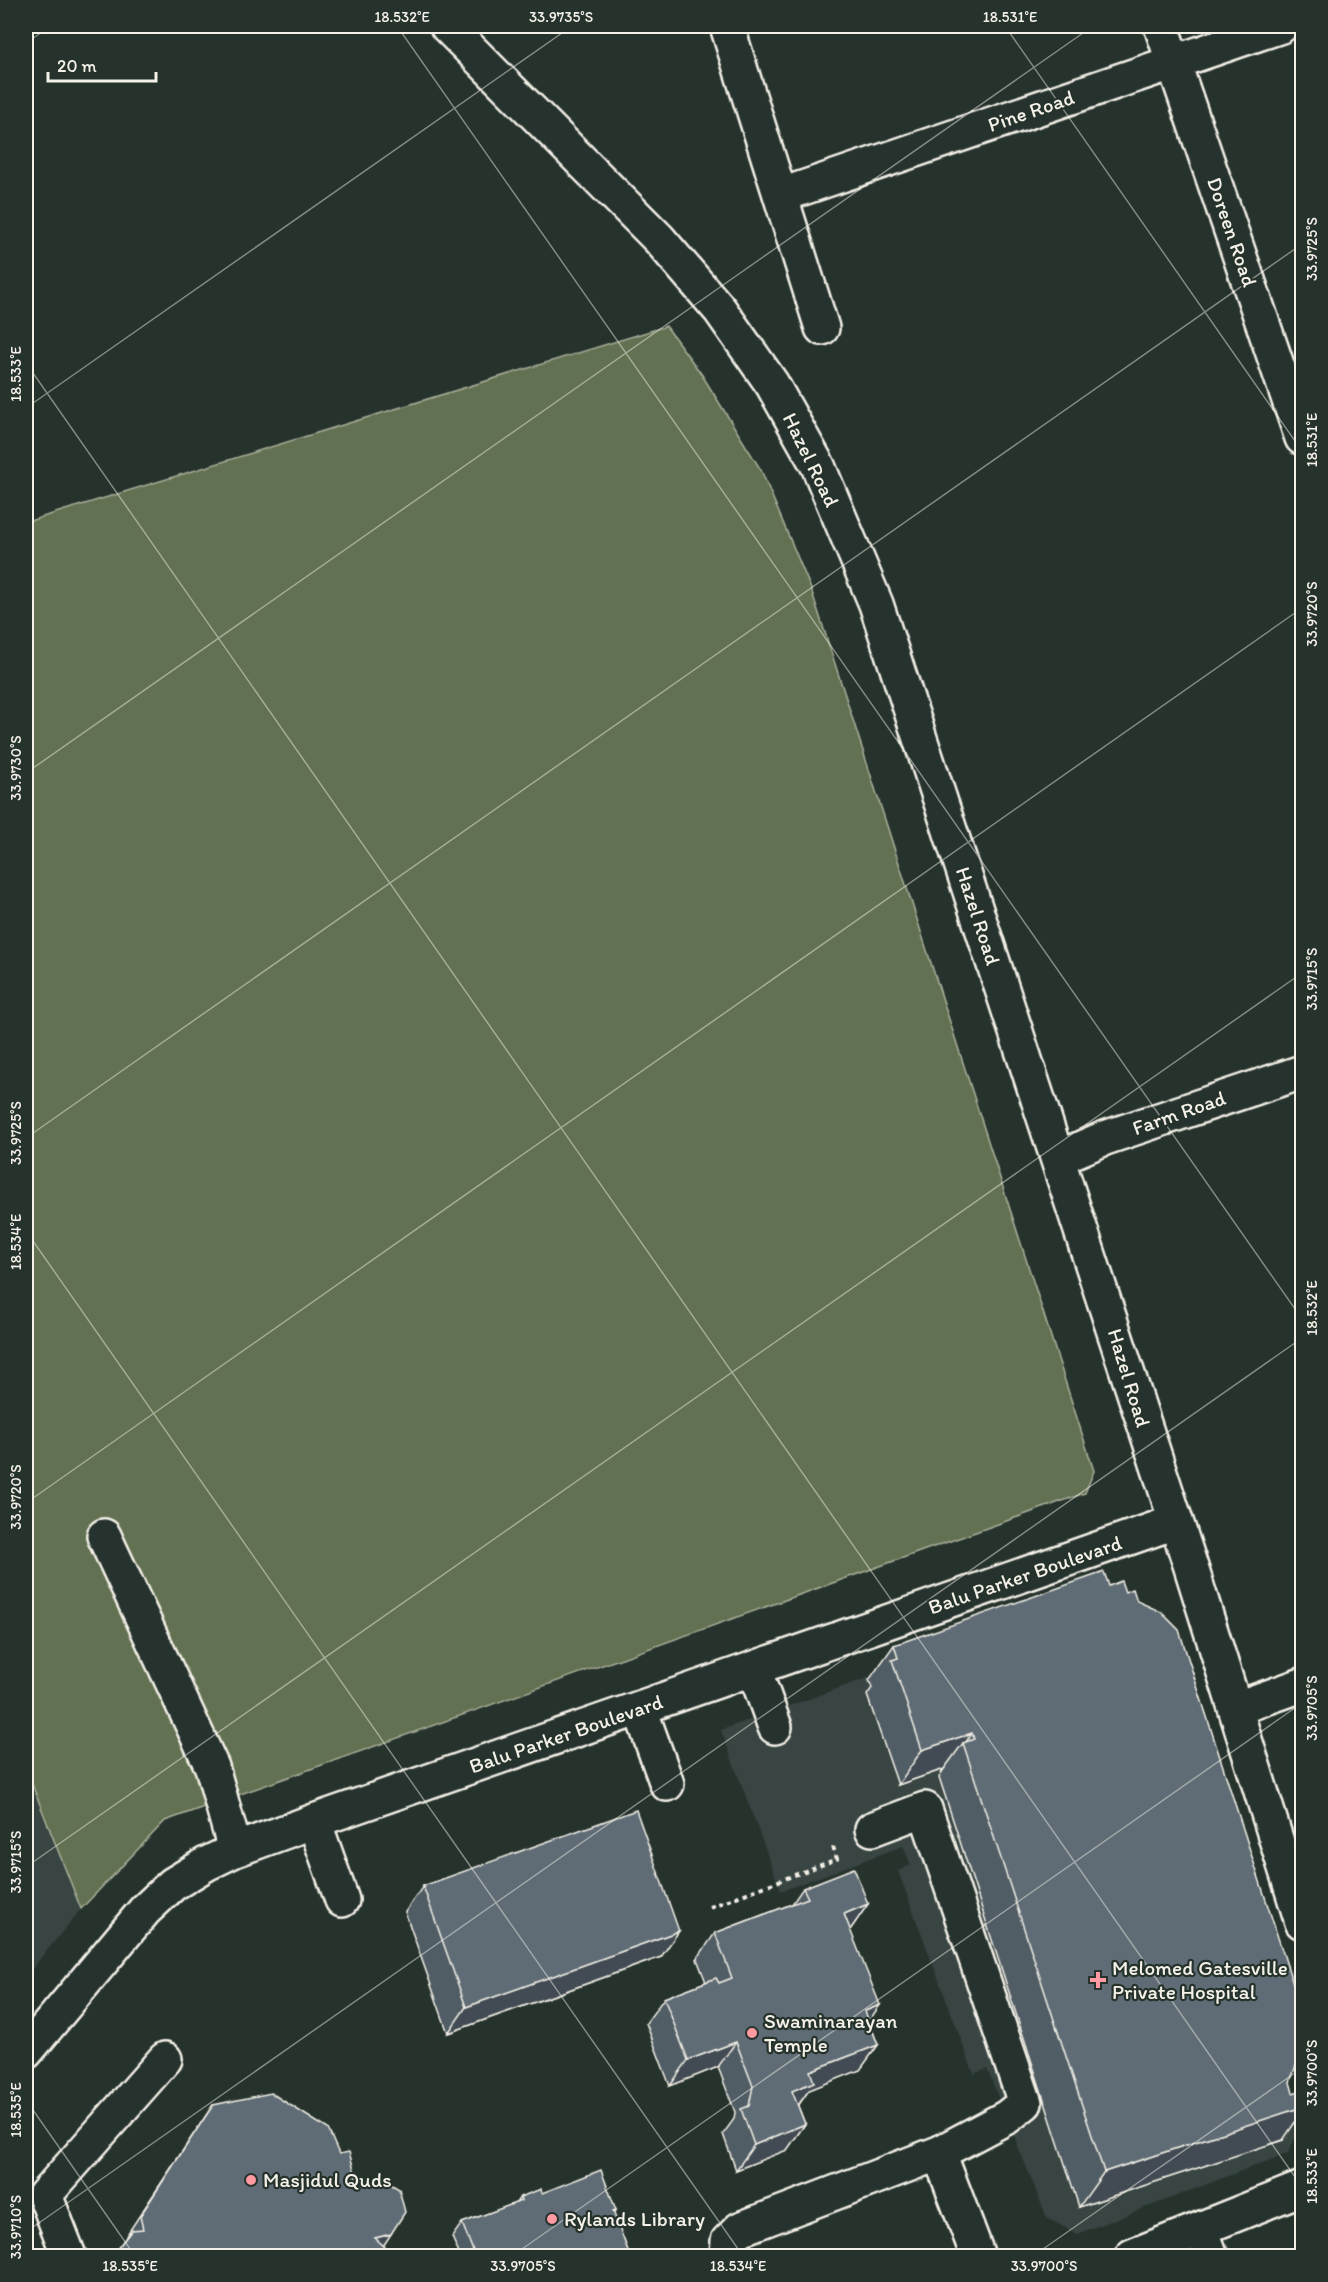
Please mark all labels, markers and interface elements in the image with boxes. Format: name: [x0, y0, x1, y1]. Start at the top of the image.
text: 18.532°E: [374, 8, 430, 26]
text: 33.9735°S: [529, 8, 593, 26]
text: 18.531°E: [983, 8, 1037, 26]
scale bar: [48, 45, 156, 83]
text: 20 m: [57, 55, 97, 77]
street label: Pine Road: [984, 84, 1077, 137]
street label: Doreen Road: [1202, 174, 1263, 290]
text: 33.9725°S: [1303, 217, 1321, 281]
text: 18.533°E: [7, 346, 25, 402]
street label: Hazel Road: [778, 408, 845, 512]
text: 18.531°E: [1303, 413, 1321, 467]
text: 33.9720°S: [1303, 581, 1321, 647]
text: 33.9730°S: [7, 735, 25, 801]
street label: Hazel Road: [951, 864, 1006, 969]
text: 33.9715°S: [1303, 947, 1321, 1011]
street label: Farm Road: [1129, 1085, 1229, 1140]
text: 33.9725°S: [7, 1101, 25, 1165]
text: 18.534°E: [7, 1214, 25, 1270]
text: 18.532°E: [1303, 1280, 1321, 1336]
street label: Hazel Road: [1103, 1325, 1156, 1431]
text: 33.9720°S: [7, 1464, 25, 1530]
street label: Balu Parker Boulevard: [925, 1530, 1125, 1619]
text: 33.9705°S: [1303, 1675, 1321, 1741]
street label: Balu Parker Boulevard: [466, 1689, 666, 1778]
text: 33.9715°S: [7, 1830, 25, 1894]
place label: Melomed Gatesville Private Hospital: [1112, 1955, 1288, 2004]
marker: Melomed Gatesville Private Hospital: [1089, 1971, 1107, 1989]
place label: Swaminarayan Temple: [764, 2008, 897, 2057]
marker: Swaminarayan Temple: [745, 2026, 759, 2040]
text: 33.9700°S: [1303, 2040, 1321, 2106]
text: 18.535°E: [7, 2082, 25, 2138]
text: 18.533°E: [1303, 2148, 1321, 2204]
place label: Masjidul Quds: [263, 2167, 392, 2192]
marker: Masjidul Quds: [244, 2173, 258, 2187]
text: 33.9710°S: [7, 2195, 25, 2259]
place label: Rylands Library: [564, 2206, 705, 2231]
marker: Rylands Library: [545, 2212, 559, 2226]
text: 18.535°E: [102, 2257, 158, 2275]
text: 33.9705°S: [490, 2257, 556, 2275]
text: 18.534°E: [710, 2257, 766, 2275]
text: 33.9700°S: [1011, 2257, 1077, 2275]

